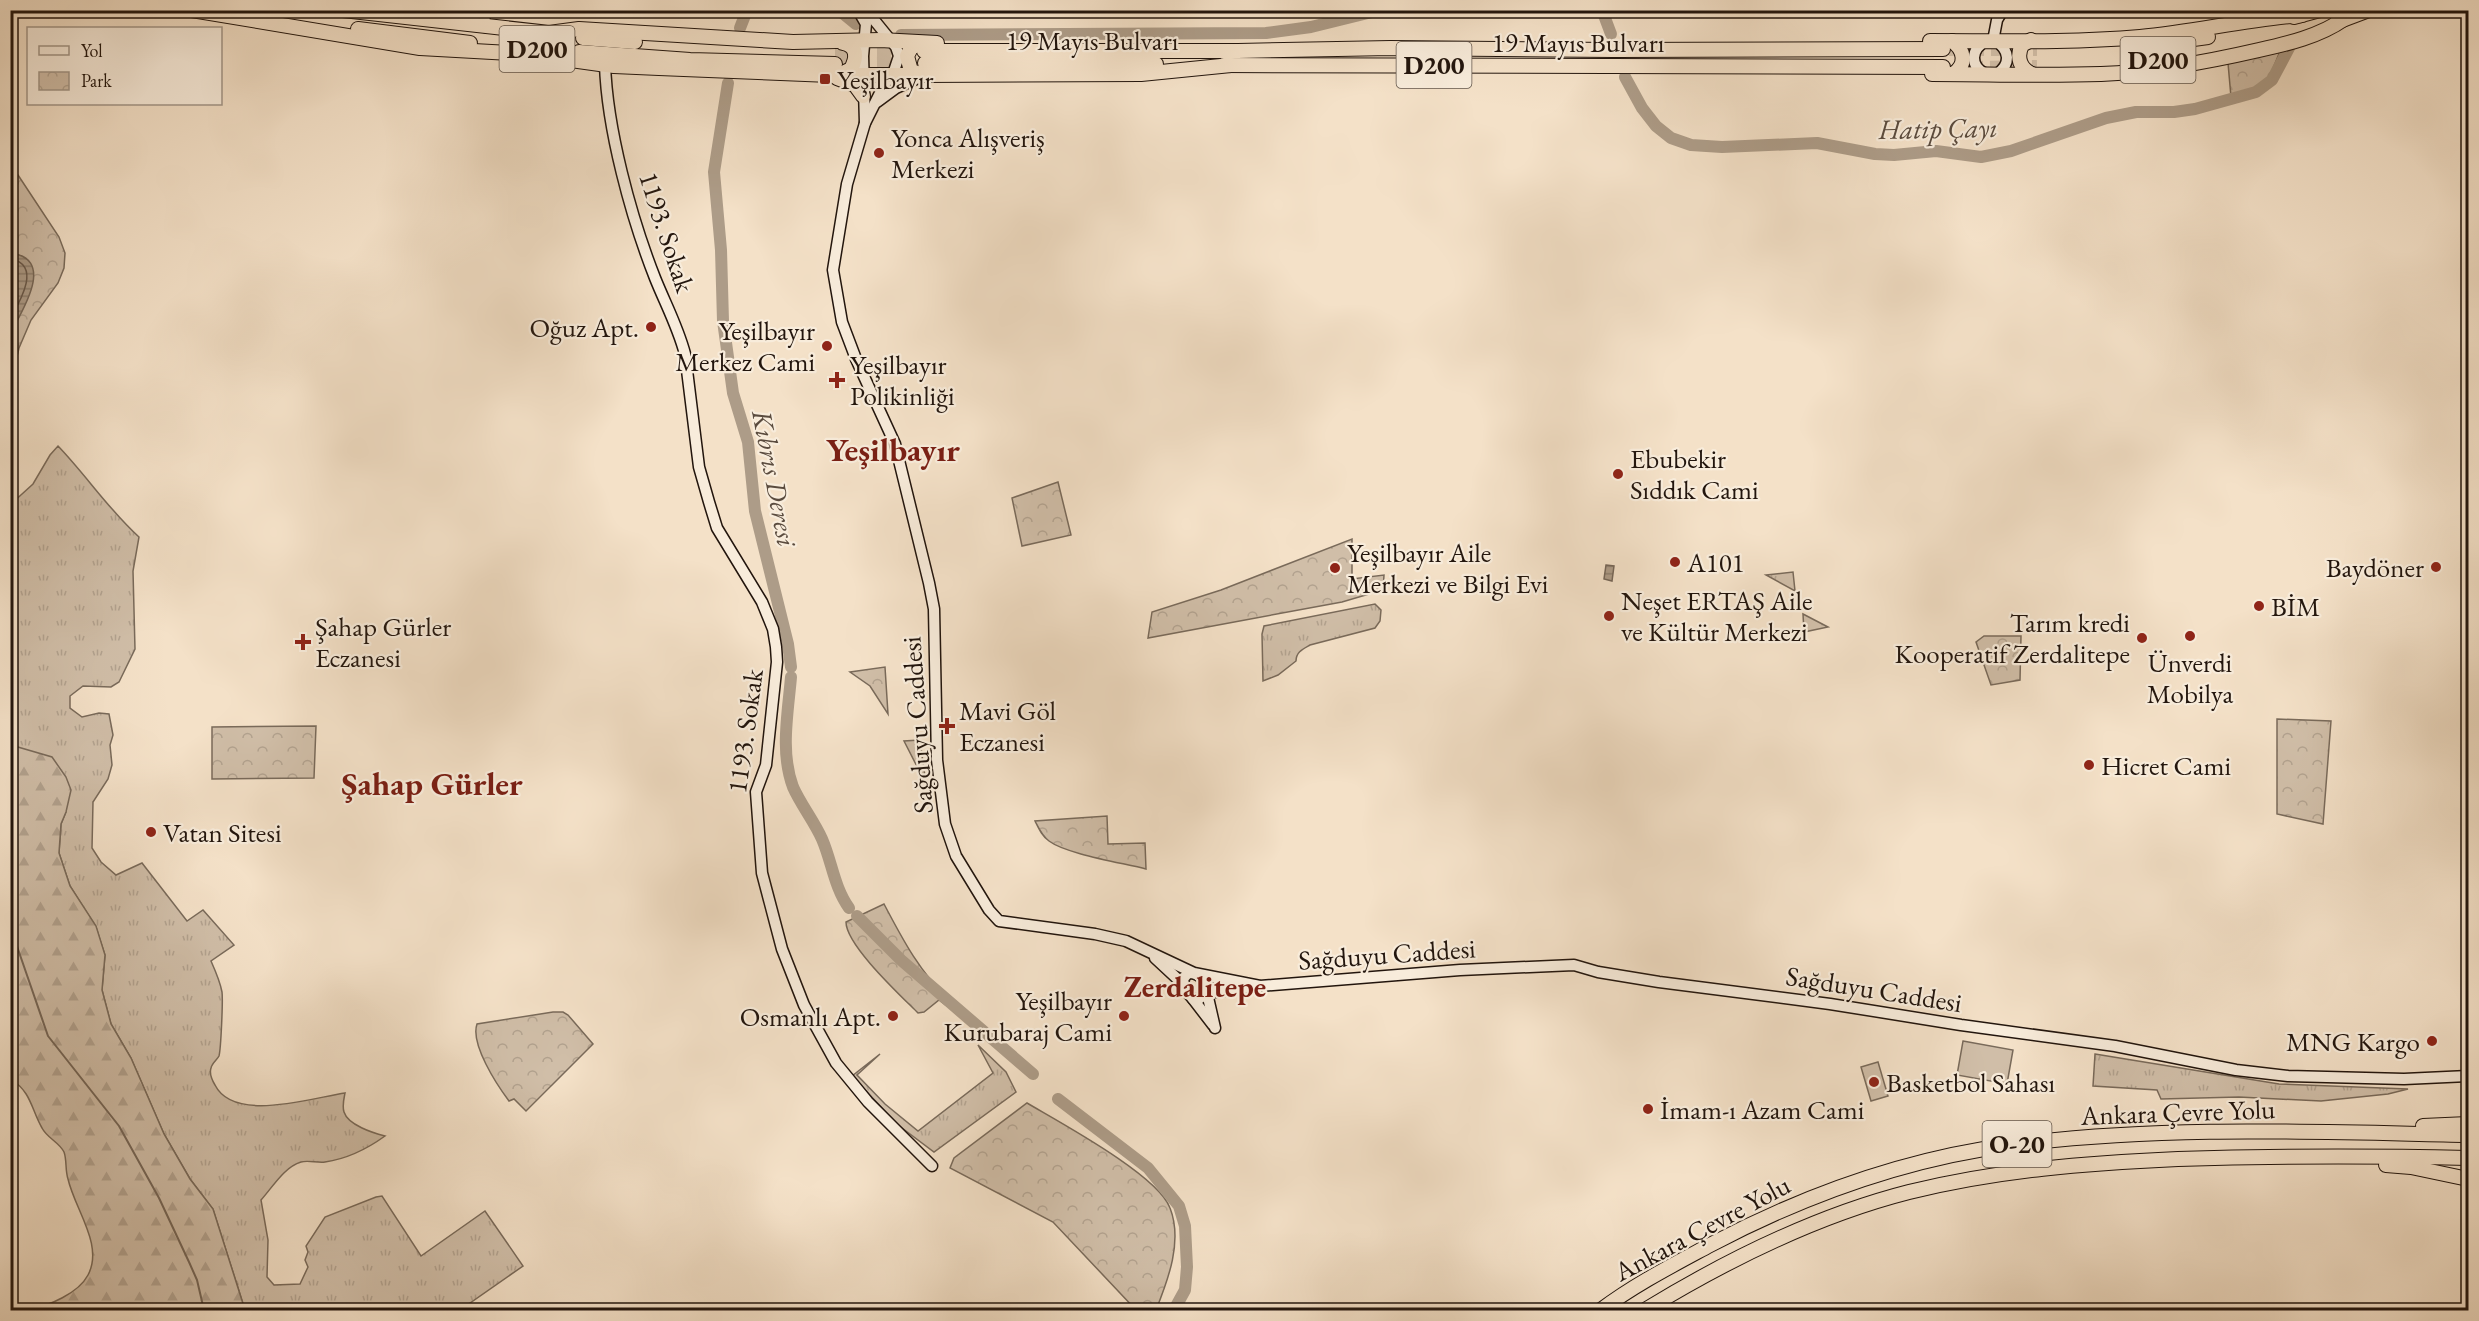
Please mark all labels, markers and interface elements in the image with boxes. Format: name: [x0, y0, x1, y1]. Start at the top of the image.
street label: 19 Mayıs Bulvarı: [1006, 23, 1179, 58]
street label: 19 Mayıs Bulvarı: [1492, 25, 1665, 60]
road number: D200: [500, 26, 574, 72]
legend: [27, 27, 222, 105]
road number: D200: [2120, 37, 2196, 83]
text: Yol: [81, 39, 103, 62]
road number: D200: [1396, 42, 1472, 88]
place label: Yeşilbayır: [837, 62, 934, 97]
text: Park: [81, 69, 112, 92]
marker: Yeşilbayır: [818, 72, 832, 86]
water label: Hatip Çayı: [1877, 109, 1998, 147]
place label: Yonca Alışveriş Merkezi: [891, 120, 1045, 186]
marker: Yonca Alışveriş Merkezi: [872, 146, 886, 160]
street label: 1193. Sokak: [631, 167, 703, 297]
place label: Oğuz Apt.: [529, 310, 639, 345]
place label: Yeşilbayır Merkez Cami: [675, 313, 815, 379]
marker: Oğuz Apt.: [644, 320, 658, 334]
marker: Yeşilbayır Merkez Cami: [820, 339, 834, 353]
place label: Yeşilbayır Polikinliği: [850, 347, 955, 413]
marker: Yeşilbayır Polikinliği: [828, 371, 846, 389]
water label: Kıbrıs Deresi: [744, 406, 806, 551]
district label: Yeşilbayır: [826, 428, 960, 471]
place label: Ebubekir Sıddık Cami: [1630, 441, 1759, 507]
marker: Ebubekir Sıddık Cami: [1611, 467, 1625, 481]
place label: Yeşilbayır Aile Merkezi ve Bilgi Evi: [1347, 535, 1549, 601]
place label: A101: [1686, 545, 1745, 580]
place label: Baydöner: [2326, 550, 2424, 585]
marker: A101: [1668, 555, 1682, 569]
marker: Baydöner: [2429, 560, 2443, 574]
marker: Yeşilbayır Aile Merkezi ve Bilgi Evi: [1328, 561, 1342, 575]
place label: Neşet ERTAŞ Aile ve Kültür Merkezi: [1621, 583, 1813, 649]
place label: BİM: [2271, 589, 2320, 624]
marker: BİM: [2252, 599, 2266, 613]
place label: Tarım kredi Kooperatif Zerdalitepe: [1895, 605, 2130, 671]
place label: Şahap Gürler Eczanesi: [315, 609, 451, 675]
marker: Neşet ERTAŞ Aile ve Kültür Merkezi: [1602, 609, 1616, 623]
marker: Ünverdi Mobilya: [2183, 629, 2197, 643]
marker: Tarım kredi Kooperatif Zerdalitepe: [2135, 631, 2149, 645]
marker: Şahap Gürler Eczanesi: [296, 635, 310, 649]
street label: Sağduyu Caddesi: [893, 635, 941, 815]
place label: Ünverdi Mobilya: [2147, 645, 2233, 711]
street label: 1193. Sokak: [719, 666, 771, 795]
place label: Mavi Göl Eczanesi: [959, 693, 1056, 759]
marker: Mavi Göl Eczanesi: [940, 719, 954, 733]
place label: Hicret Cami: [2101, 748, 2231, 783]
marker: Hicret Cami: [2082, 758, 2096, 772]
district label: Şahap Gürler: [341, 762, 523, 805]
place label: Vatan Sitesi: [163, 815, 282, 850]
marker: Vatan Sitesi: [144, 825, 158, 839]
street label: Sağduyu Caddesi: [1297, 930, 1477, 978]
street label: Sağduyu Caddesi: [1784, 958, 1965, 1020]
district label: Zerdalitepe: [1124, 967, 1266, 1006]
place label: Yeşilbayır Kurubaraj Cami: [943, 983, 1112, 1049]
place label: Osmanlı Apt.: [740, 999, 881, 1034]
marker: Osmanlı Apt.: [886, 1009, 900, 1023]
marker: Yeşilbayır Kurubaraj Cami: [1117, 1009, 1131, 1023]
place label: MNG Kargo: [2286, 1024, 2420, 1059]
marker: MNG Kargo: [2425, 1034, 2439, 1048]
place label: Basketbol Sahası: [1886, 1065, 2055, 1100]
marker: Basketbol Sahası: [1867, 1075, 1881, 1089]
street label: Ankara Çevre Yolu: [2079, 1091, 2276, 1133]
place label: İmam-ı Azam Cami: [1660, 1092, 1865, 1127]
marker: İmam-ı Azam Cami: [1641, 1102, 1655, 1116]
road number: O-20: [1982, 1121, 2052, 1167]
street label: Ankara Çevre Yolu: [1607, 1167, 1796, 1290]

